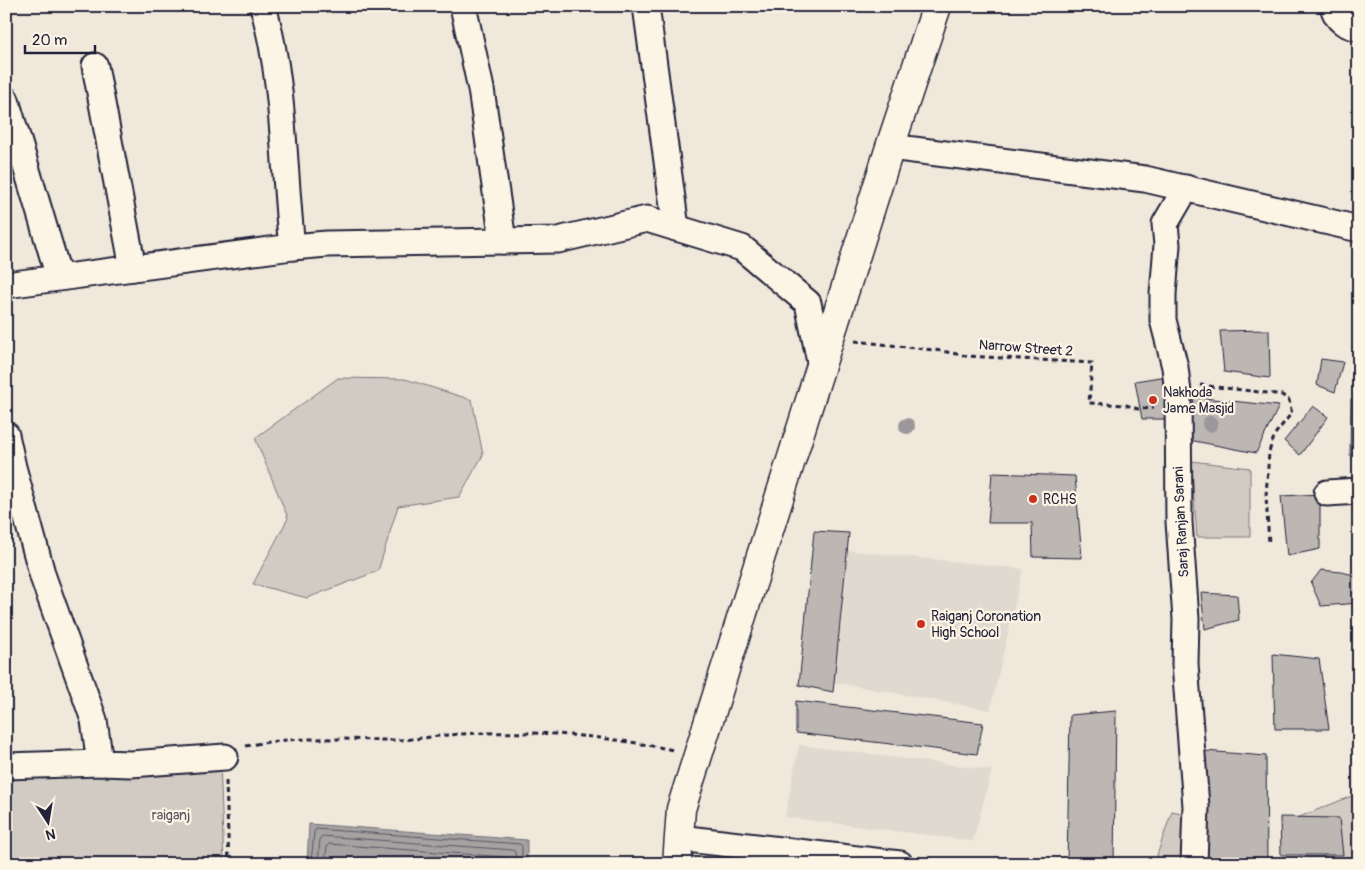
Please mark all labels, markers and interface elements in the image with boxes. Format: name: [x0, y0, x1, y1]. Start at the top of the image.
scale bar: [25, 22, 95, 54]
text: 20 m: [32, 31, 67, 50]
street label: Narrow Street 2: [978, 336, 1074, 360]
place label: Nakhoda Jame Masjid: [1163, 384, 1234, 417]
marker: Nakhoda Jame Masjid: [1147, 394, 1159, 406]
street label: Saraj Ranjan Sarani: [1170, 466, 1192, 578]
place label: RCHS: [1043, 491, 1077, 508]
marker: RCHS: [1027, 493, 1039, 505]
place label: Raiganj Coronation High School: [931, 608, 1041, 641]
marker: Raiganj Coronation High School: [915, 618, 927, 630]
north arrow: [22, 798, 72, 848]
park label: raiganj: [152, 807, 190, 824]
text: N: [44, 825, 57, 844]

